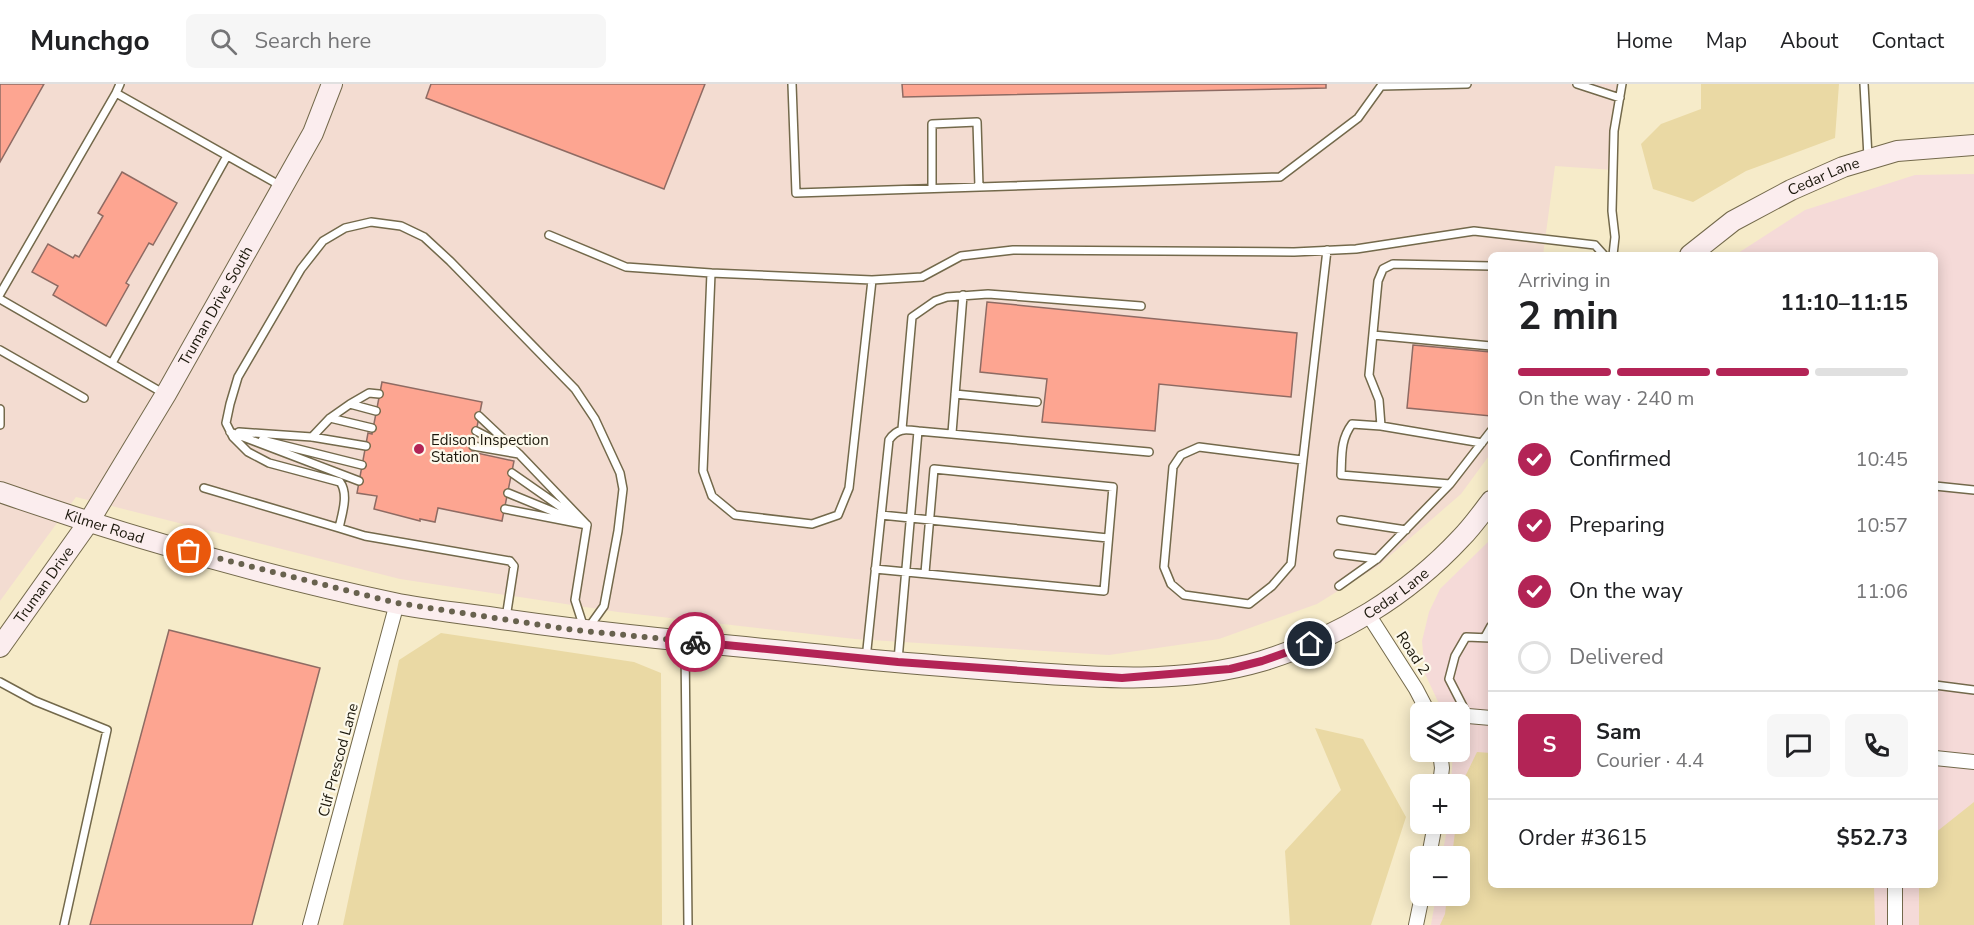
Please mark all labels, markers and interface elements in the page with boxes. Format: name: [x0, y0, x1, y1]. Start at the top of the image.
search box: [186, 14, 606, 68]
text: Munchgo: [30, 22, 150, 60]
icon: search: [207, 25, 240, 58]
text: Search here: [255, 26, 371, 56]
text: Home: [1616, 27, 1673, 55]
text: Map: [1706, 27, 1747, 55]
text: About: [1780, 27, 1838, 55]
text: Contact: [1871, 27, 1944, 55]
street label: Cedar Lane: [1785, 153, 1862, 200]
street label: Truman Drive South: [174, 242, 257, 369]
text: Arriving in: [1518, 267, 1611, 294]
text: 11:10–11:15: [1780, 288, 1908, 318]
text: 2 min: [1518, 290, 1619, 343]
text: On the way · 240 m: [1518, 385, 1694, 412]
place label: Edison Inspection Station: [431, 430, 549, 467]
marker: Edison Inspection Station: [412, 442, 426, 456]
icon: check: [1518, 443, 1551, 476]
text: Confirmed: [1569, 444, 1671, 474]
text: 10:45: [1855, 446, 1908, 473]
street label: Kilmer Road: [62, 505, 147, 548]
icon: check: [1518, 509, 1551, 542]
text: Preparing: [1569, 510, 1665, 540]
text: 10:57: [1855, 512, 1908, 539]
pin: [163, 525, 214, 576]
icon: bag: [172, 534, 205, 567]
street label: Truman Drive: [10, 542, 78, 628]
street label: Cedar Lane: [1360, 563, 1433, 624]
icon: check: [1518, 575, 1551, 608]
text: On the way: [1569, 576, 1683, 606]
text: 11:06: [1855, 578, 1908, 605]
courier: [665, 612, 725, 672]
pin: [1284, 618, 1335, 669]
icon: bike: [679, 626, 712, 659]
icon: home: [1293, 627, 1326, 660]
street label: Road 2: [1392, 628, 1434, 678]
text: Delivered: [1569, 642, 1664, 672]
street label: Clif Prescod Lane: [313, 701, 363, 819]
map controls: [1410, 702, 1470, 906]
button: layers: [1410, 702, 1470, 762]
button: chat: [1767, 714, 1830, 777]
button: phone: [1845, 714, 1908, 777]
text: Sam: [1596, 717, 1641, 747]
text: S: [1543, 730, 1556, 760]
text: Courier · 4.4: [1596, 747, 1704, 774]
button: +: [1410, 774, 1470, 834]
text: Order #3615: [1518, 823, 1647, 853]
text: $52.73: [1837, 823, 1908, 853]
button: −: [1410, 846, 1470, 906]

